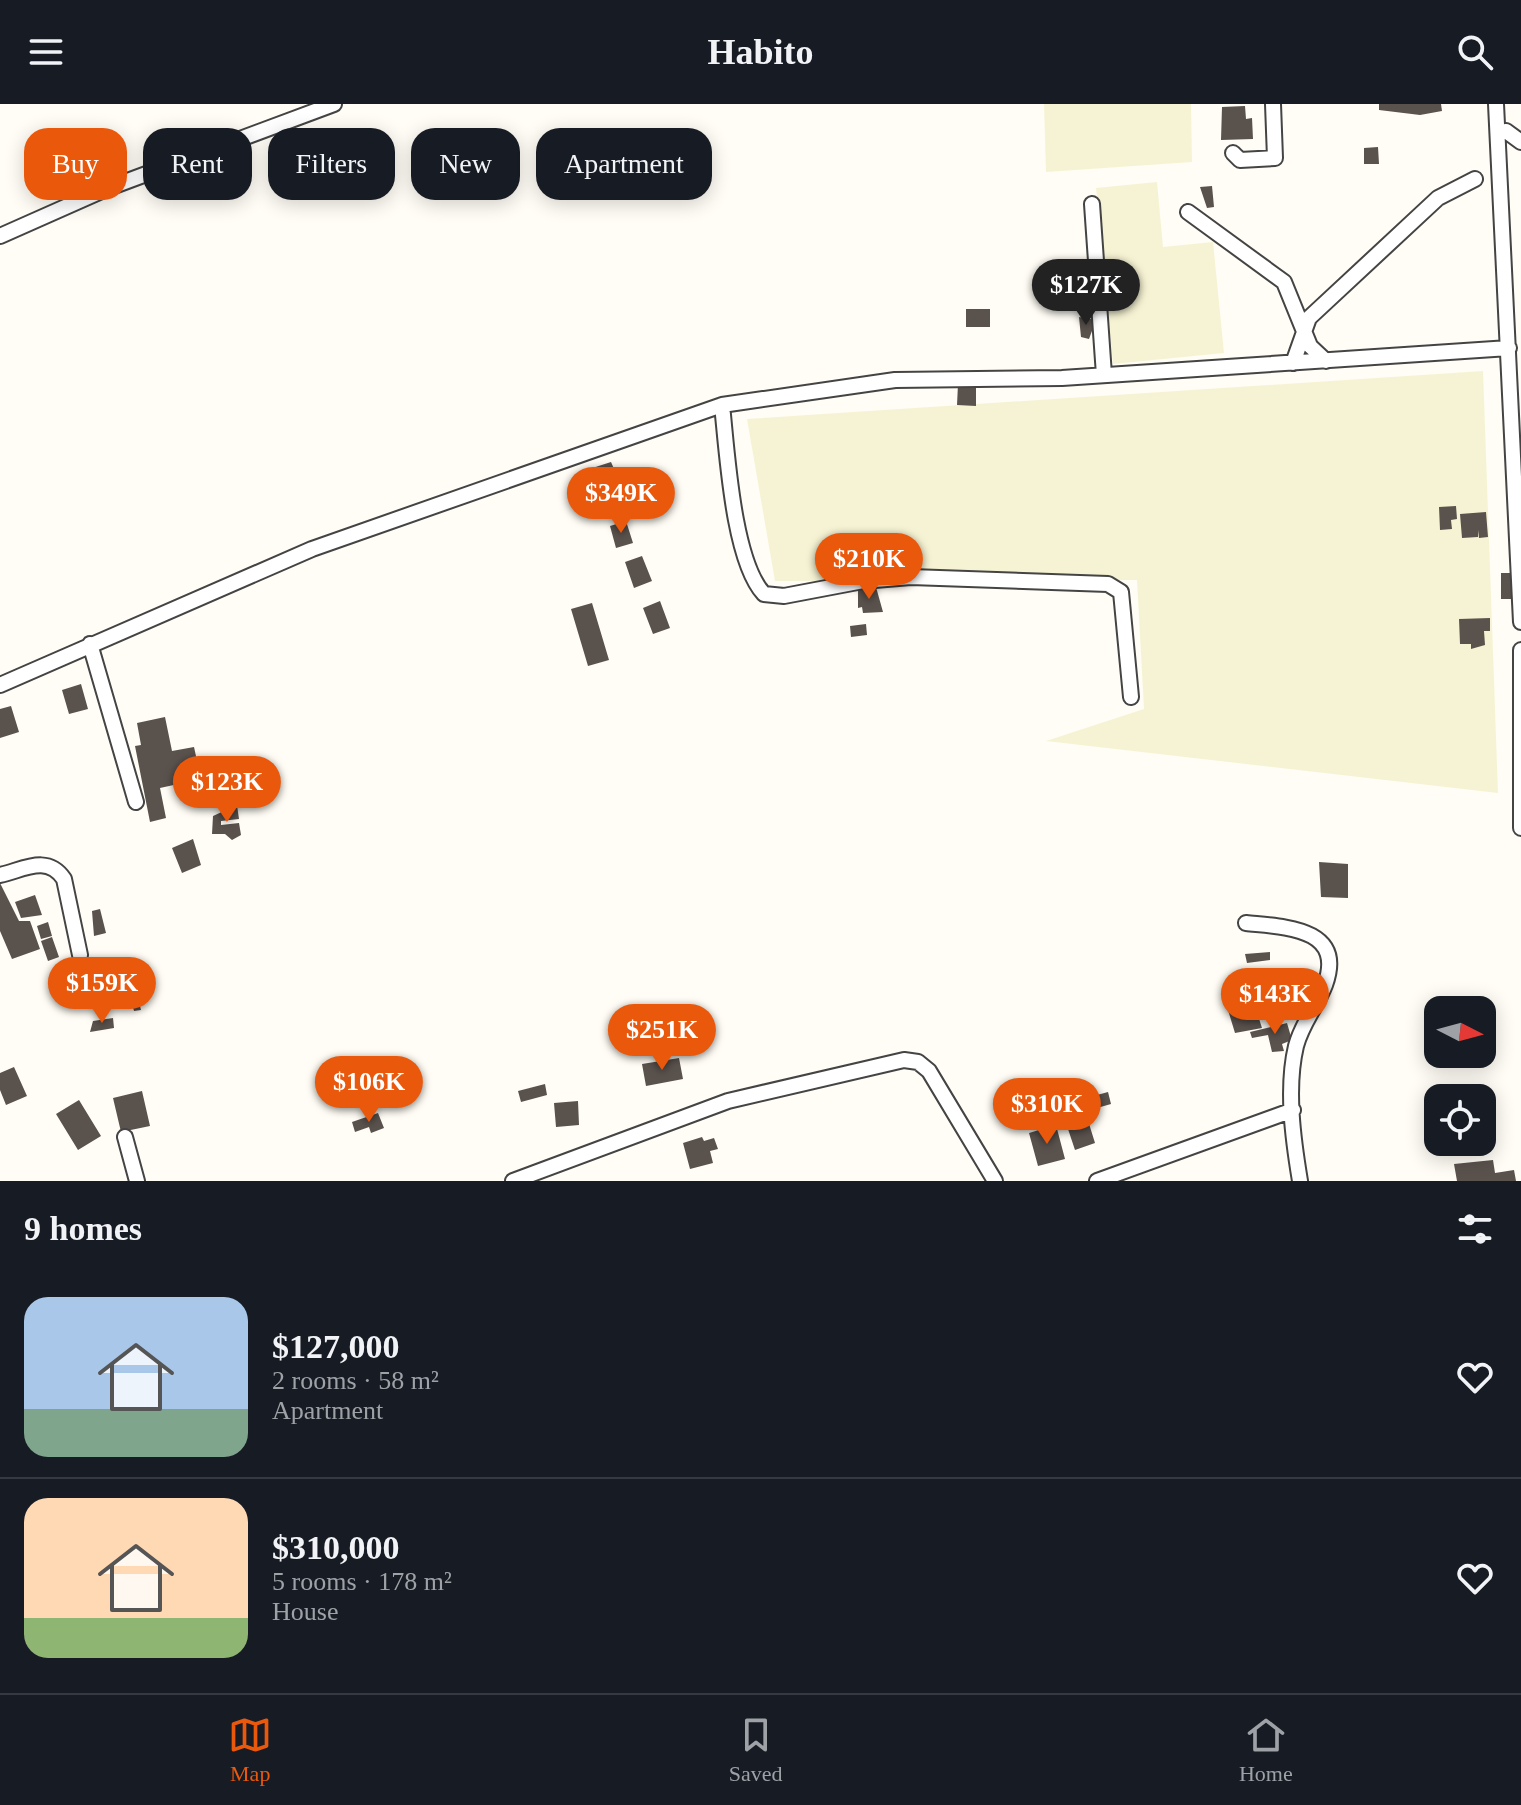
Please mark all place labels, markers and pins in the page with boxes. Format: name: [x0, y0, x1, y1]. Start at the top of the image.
pin: $127K: [1030, 259, 1142, 327]
pin: $349K: [565, 467, 677, 535]
pin: $210K: [813, 533, 925, 601]
pin: $123K: [171, 756, 283, 824]
pin: $159K: [46, 957, 158, 1025]
pin: $143K: [1219, 968, 1331, 1036]
pin: $251K: [606, 1004, 718, 1072]
pin: $106K: [313, 1056, 425, 1124]
pin: $310K: [991, 1078, 1103, 1146]

